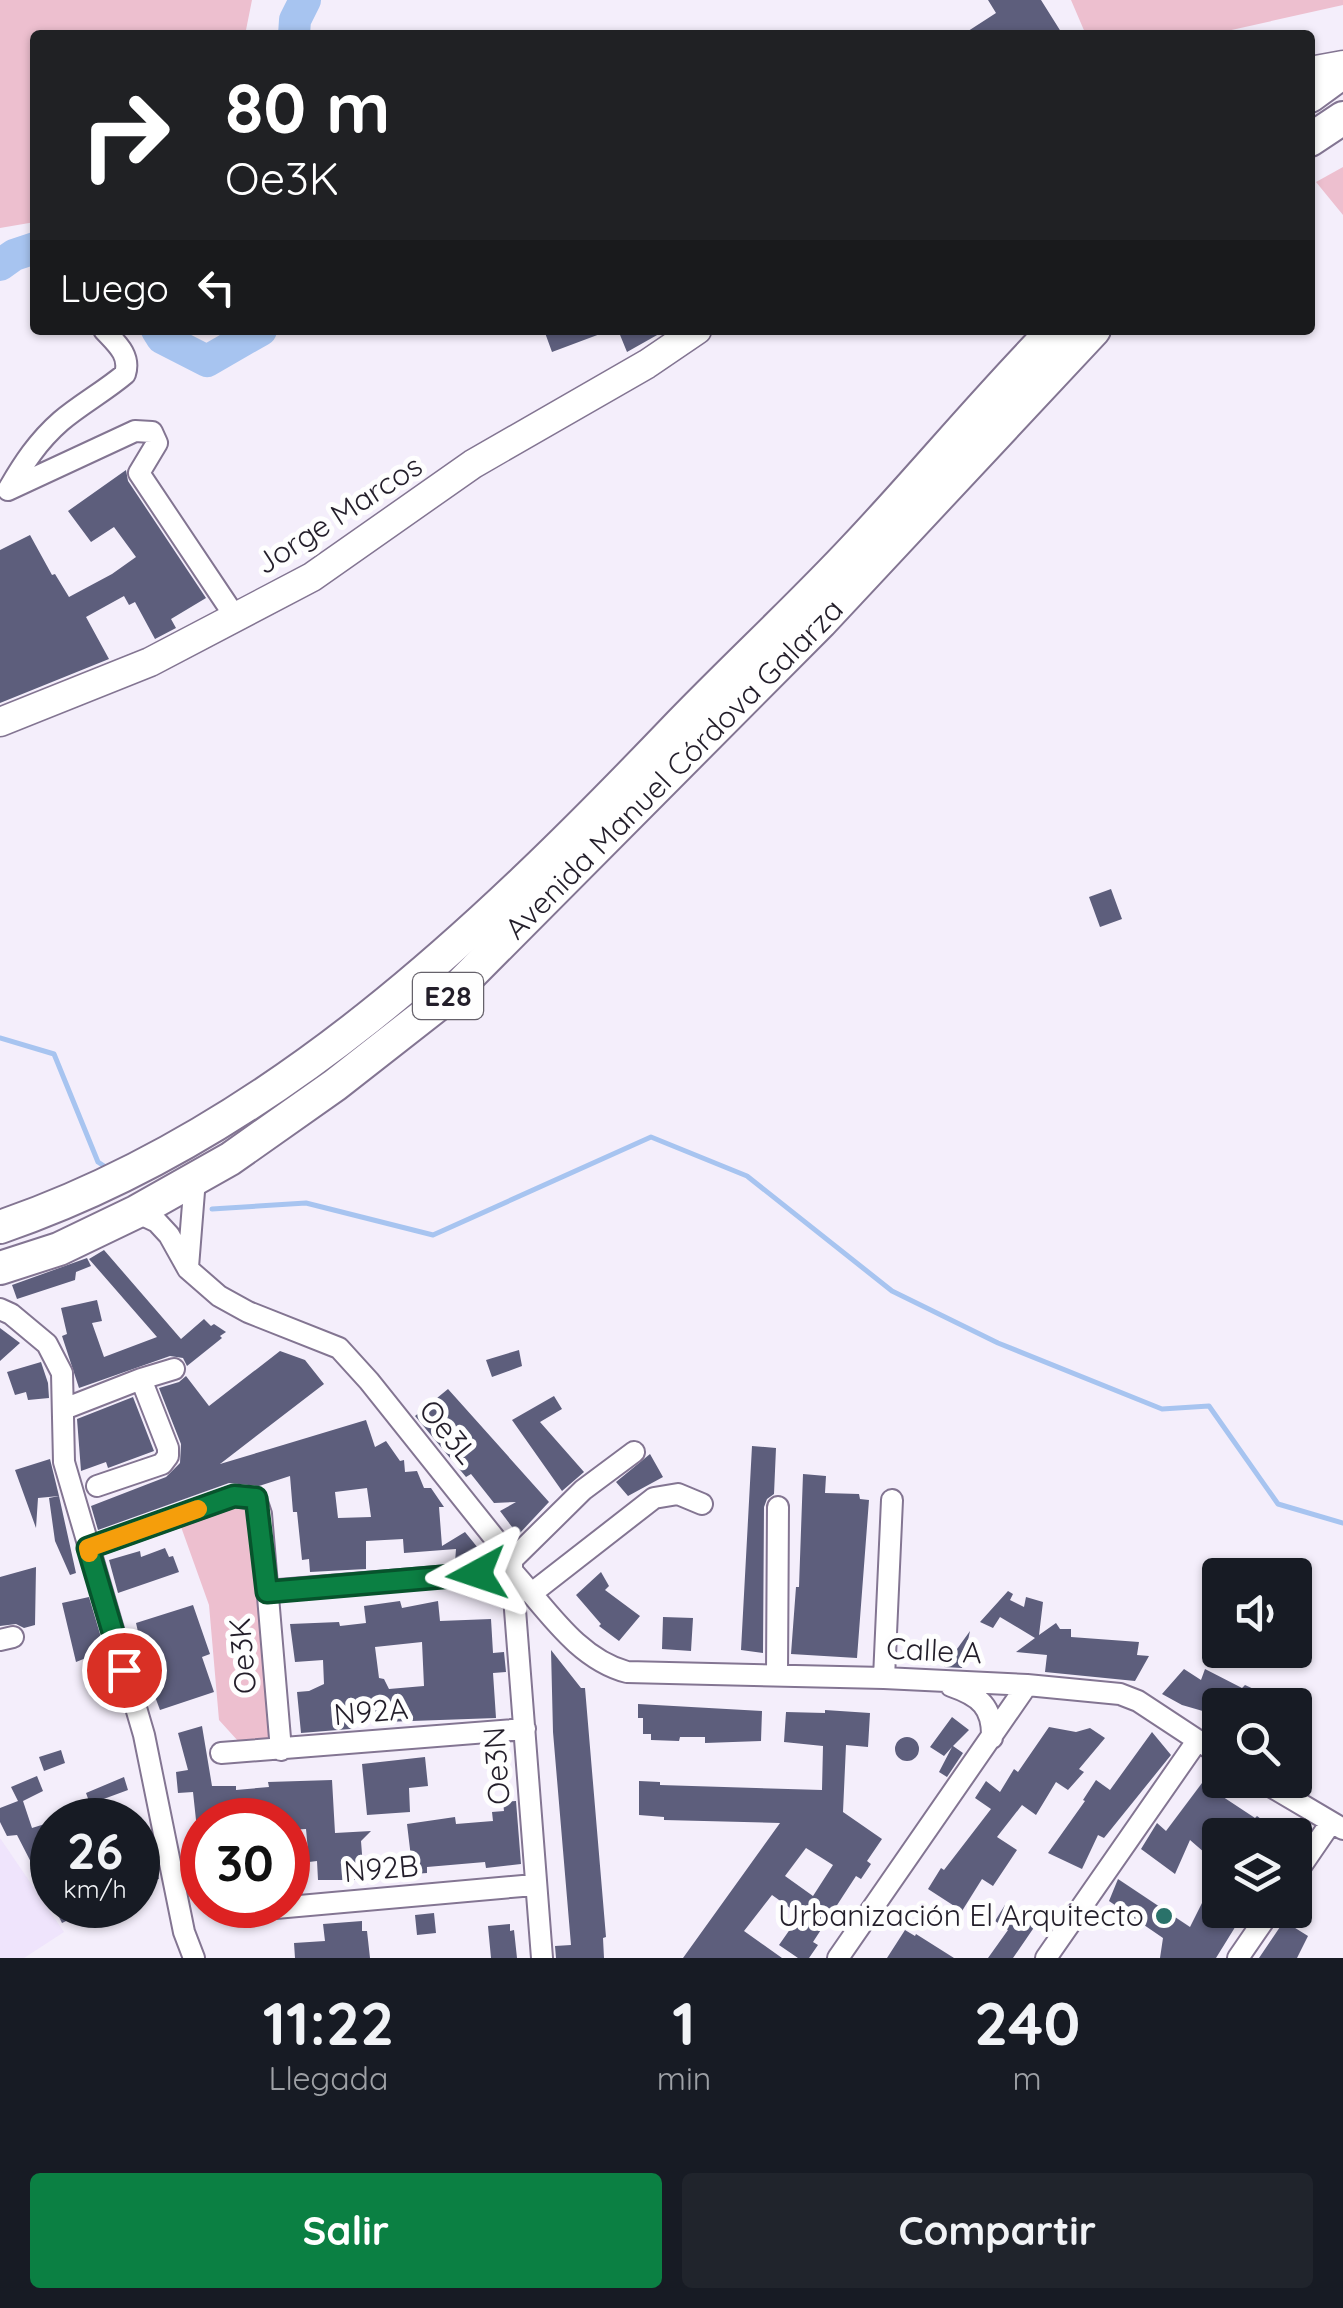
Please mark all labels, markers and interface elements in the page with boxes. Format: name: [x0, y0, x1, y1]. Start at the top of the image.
text: 80 m: [225, 63, 390, 151]
icon: right: [60, 70, 190, 200]
text: Oe3K: [225, 150, 339, 206]
icon: left: [189, 260, 244, 315]
text: Luego: [60, 264, 169, 312]
street label: Jorge Marcos: [248, 446, 429, 582]
street label: Avenida Manuel Córdova Galarza: [496, 590, 851, 947]
road number: E28: [413, 973, 483, 1019]
street label: Oe3L: [411, 1391, 486, 1471]
position arrow: [425, 1522, 529, 1626]
map controls: [1202, 1558, 1312, 1928]
button: sound: [1202, 1558, 1312, 1668]
street label: Oe3K: [220, 1617, 264, 1696]
pin: [82, 1628, 167, 1713]
street label: Calle A: [885, 1629, 983, 1671]
icon: arrive: [97, 1643, 152, 1698]
button: search: [1202, 1688, 1312, 1798]
street label: N92A: [332, 1689, 410, 1733]
street label: Oe3N: [474, 1726, 518, 1806]
speed limit sign: 30: [180, 1798, 310, 1928]
button: layers: [1202, 1818, 1312, 1928]
text: 26: [67, 1819, 123, 1882]
street label: N92B: [342, 1846, 420, 1890]
text: km/h: [63, 1873, 127, 1904]
place label: Urbanización El Arquitecto: [778, 1896, 1144, 1934]
marker: Urbanización El Arquitecto: [1153, 1905, 1175, 1927]
text: 11:22: [263, 1985, 394, 2060]
text: 1: [672, 1985, 696, 2060]
text: 240: [974, 1985, 1080, 2060]
text: Llegada: [268, 2058, 388, 2098]
text: min: [657, 2058, 711, 2098]
text: m: [1013, 2058, 1042, 2098]
button: Salir: [30, 2173, 662, 2288]
button: Compartir: [682, 2173, 1313, 2288]

